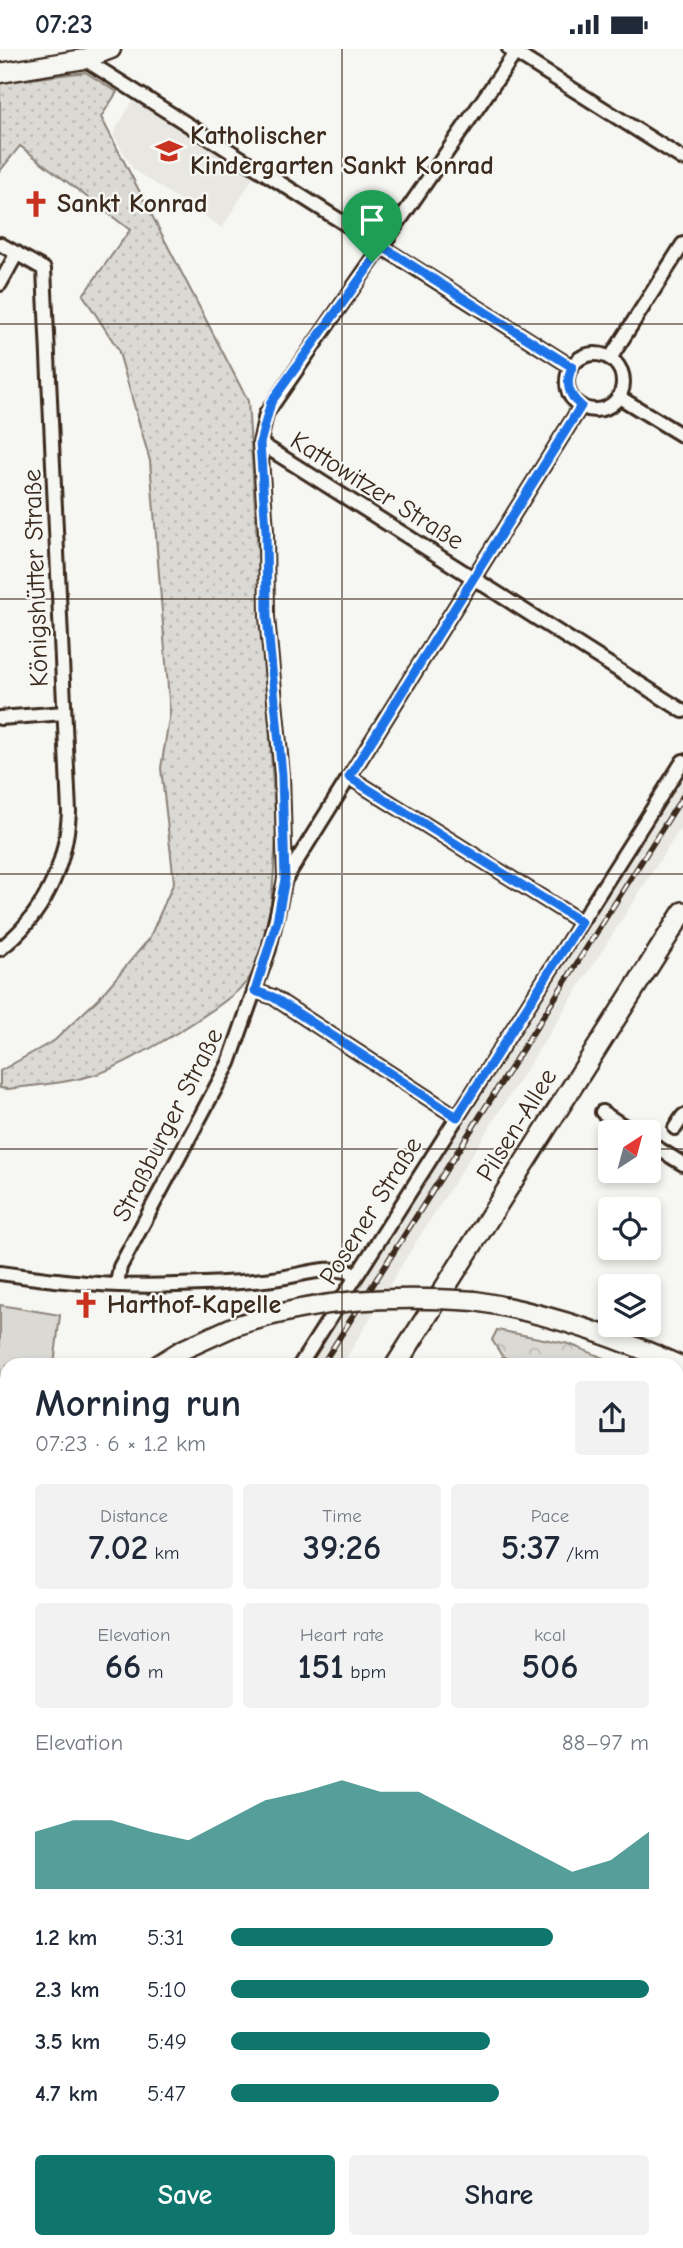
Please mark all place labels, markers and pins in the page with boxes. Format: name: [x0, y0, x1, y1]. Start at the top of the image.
place label: Katholischer Kindergarten Sankt Konrad: [190, 121, 494, 181]
school or university icon: Katholischer Kindergarten Sankt Konrad: [154, 136, 184, 166]
church icon: Sankt Konrad: [21, 189, 51, 219]
place label: Sankt Konrad: [57, 189, 208, 219]
pin: [342, 190, 402, 262]
church icon: Harthof-Kapelle: [71, 1290, 101, 1320]
place label: Harthof-Kapelle: [107, 1290, 281, 1320]

